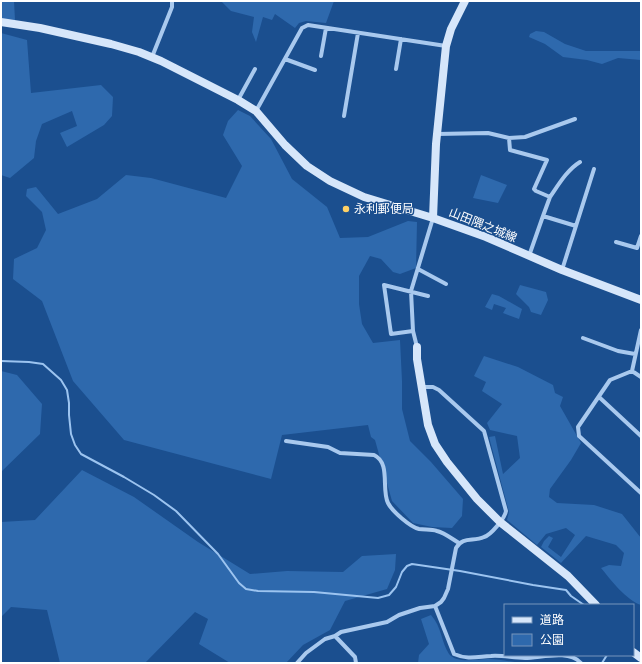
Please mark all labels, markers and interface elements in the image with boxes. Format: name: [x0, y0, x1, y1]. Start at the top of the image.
place label: 永利郵便局: [354, 202, 414, 216]
marker: 永利郵便局: [341, 204, 351, 214]
street label: 山田隈之城線: [447, 205, 519, 245]
legend: [504, 604, 634, 656]
text: 道路: [540, 613, 564, 627]
text: 公園: [540, 633, 564, 647]

